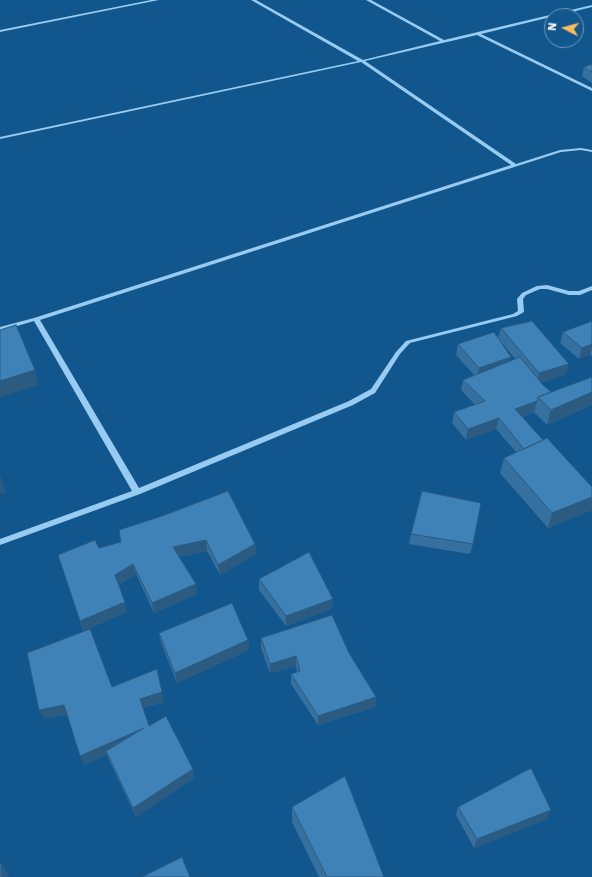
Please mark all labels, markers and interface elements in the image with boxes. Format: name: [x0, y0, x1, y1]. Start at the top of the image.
north arrow: [544, 8, 584, 48]
text: N: [546, 22, 559, 32]

